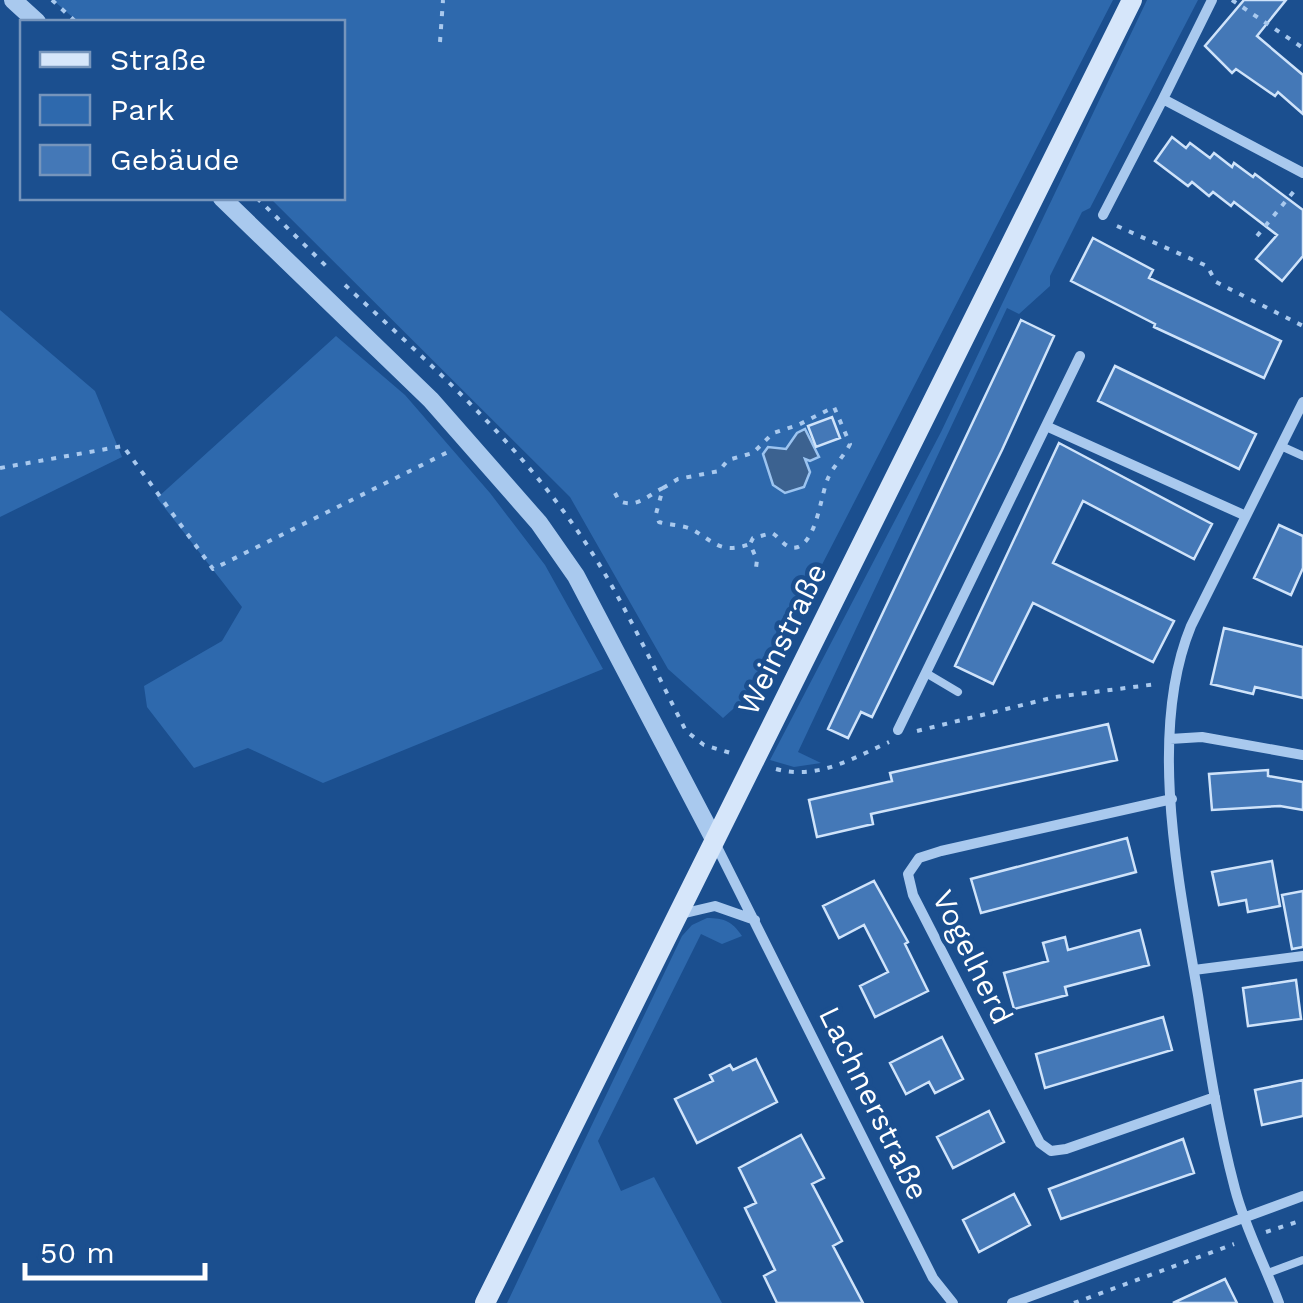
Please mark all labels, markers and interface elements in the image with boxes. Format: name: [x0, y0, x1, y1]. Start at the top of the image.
legend: [20, 20, 345, 200]
text: Straße: [110, 42, 206, 77]
text: Park: [110, 92, 175, 127]
text: Gebäude: [110, 142, 239, 177]
street label: Weinstraße: [730, 557, 834, 721]
street label: Vogelherd: [925, 884, 1021, 1030]
street label: Lachnerstraße: [812, 1001, 936, 1205]
scale bar: [25, 1218, 205, 1280]
text: 50 m: [40, 1235, 115, 1270]

